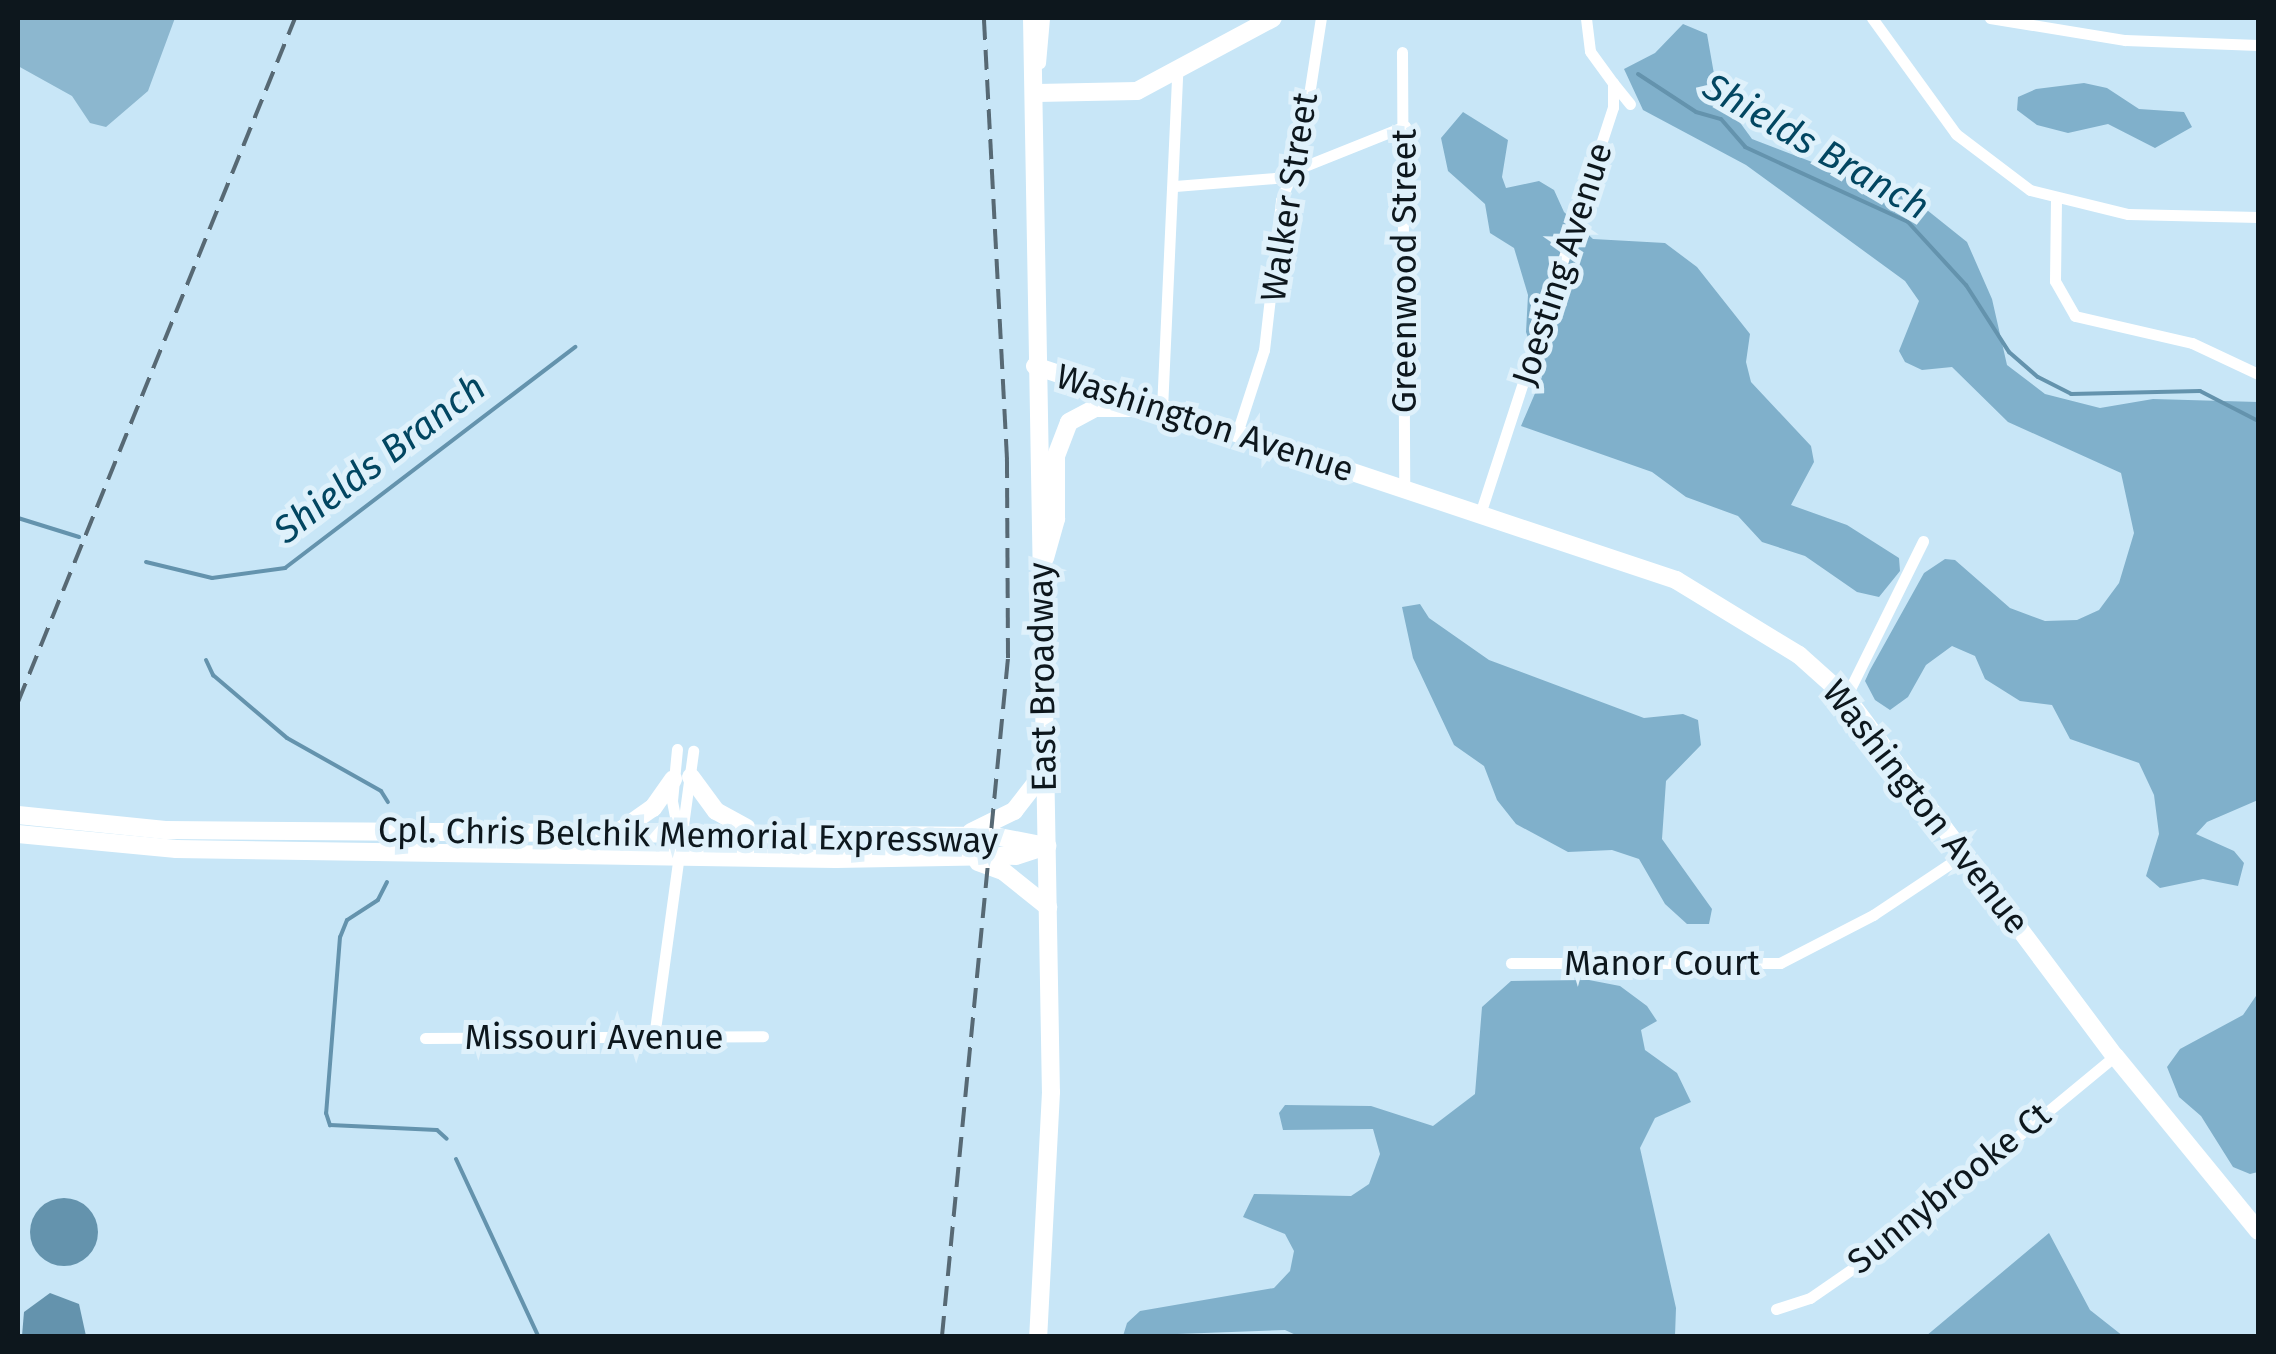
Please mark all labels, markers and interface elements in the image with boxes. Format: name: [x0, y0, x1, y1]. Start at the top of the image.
water label: Shields Branch: [1695, 64, 1937, 230]
street label: Walker Street: [1252, 89, 1326, 305]
street label: Greenwood Street: [1383, 129, 1425, 413]
street label: Joesting Avenue: [1503, 137, 1621, 391]
street label: Washington Avenue: [1051, 355, 1359, 491]
water label: Shields Branch: [265, 365, 495, 553]
street label: East Broadway: [1019, 562, 1065, 792]
street label: Washington Avenue: [1814, 672, 2038, 942]
street label: Cpl. Chris Belchik Memorial Expressway: [378, 809, 998, 861]
street label: Manor Court: [1564, 942, 1760, 984]
street label: Missouri Avenue: [464, 1016, 724, 1058]
street label: Sunnybrooke Ct: [1839, 1093, 2059, 1283]

